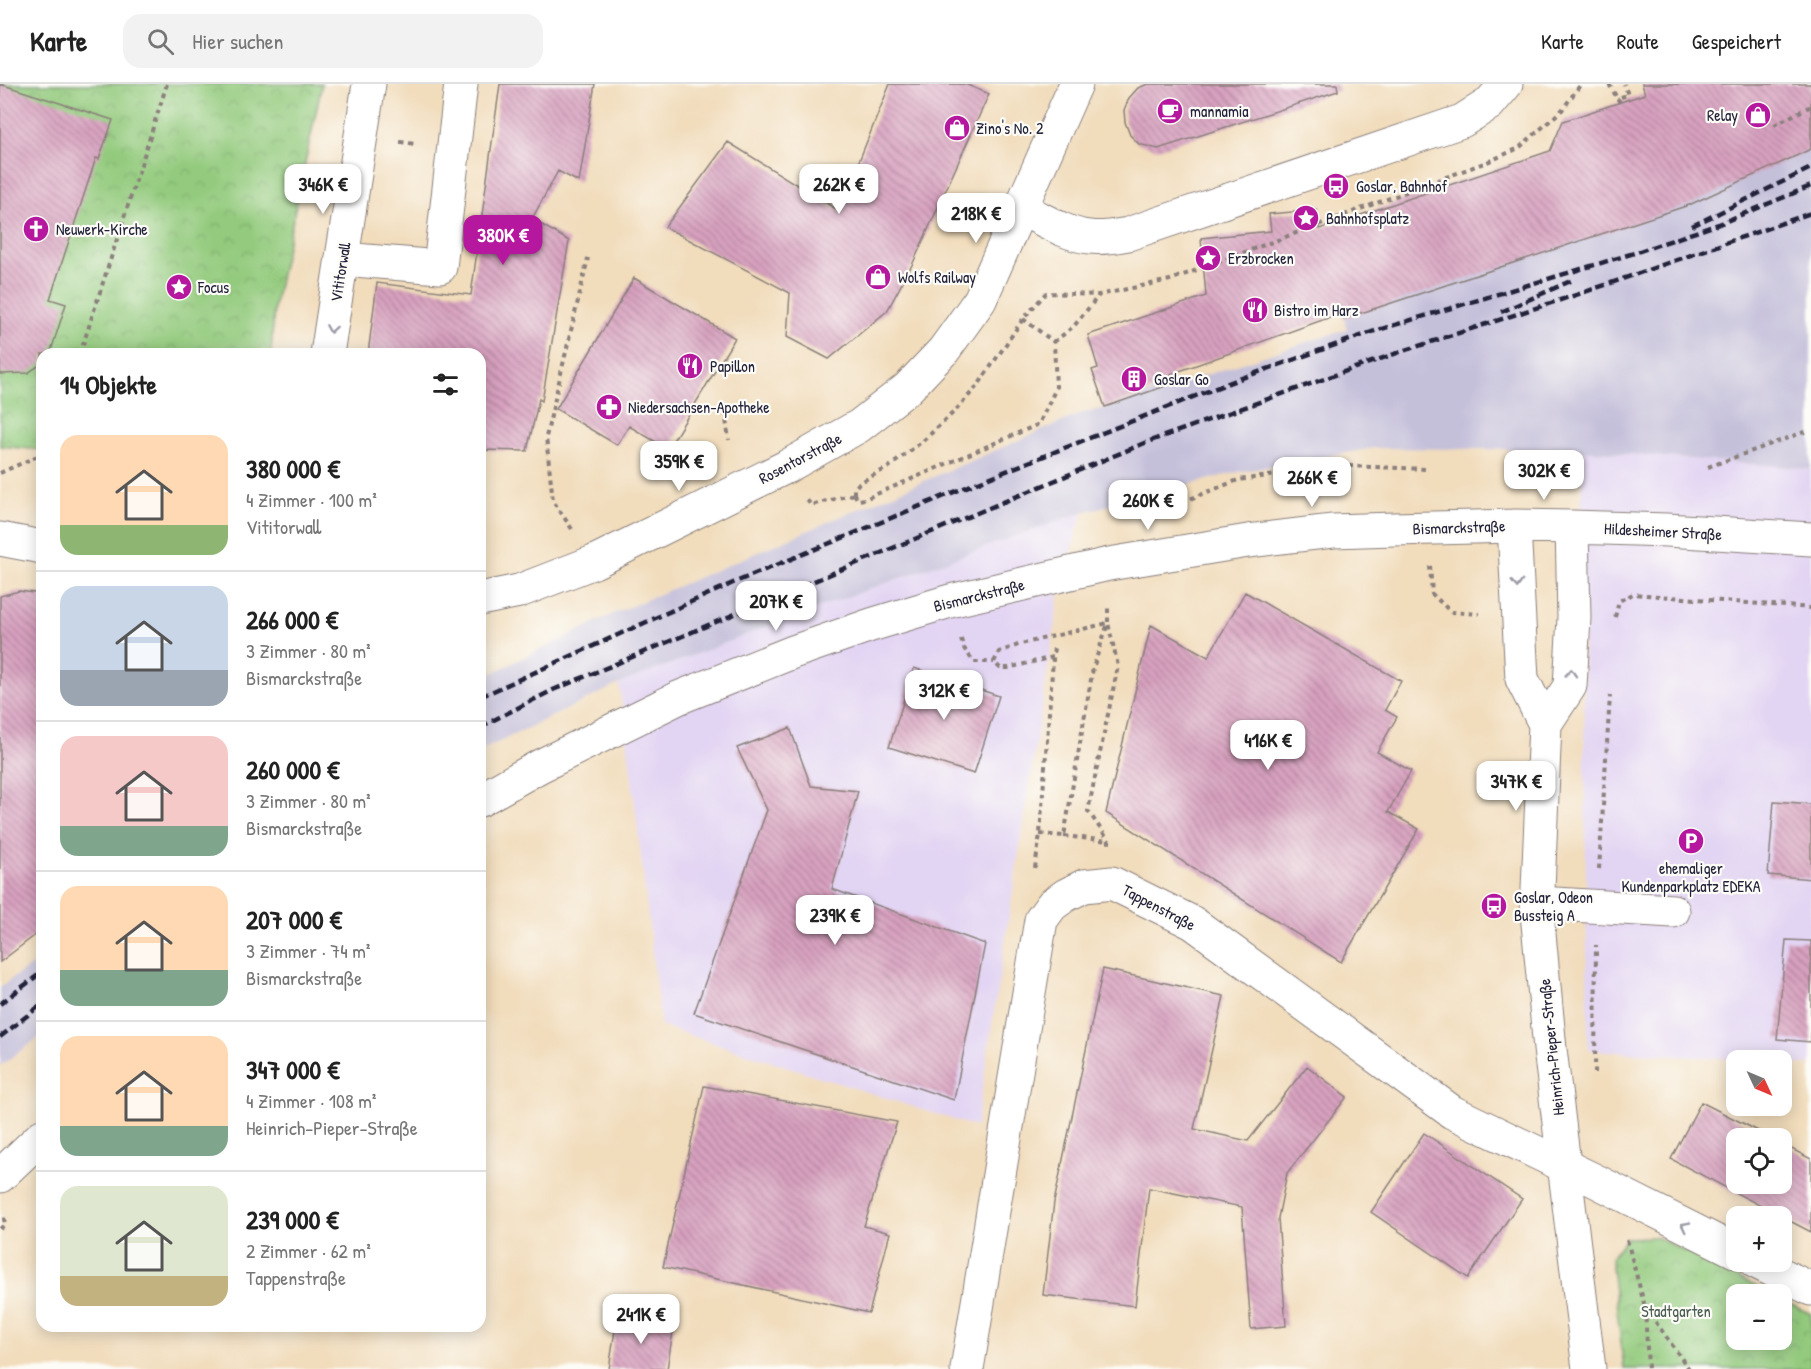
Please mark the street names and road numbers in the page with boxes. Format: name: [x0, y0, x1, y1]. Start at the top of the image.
street label: Vititorwall: [324, 240, 356, 304]
street label: Rosentorstraße: [755, 427, 846, 489]
street label: Bismarckstraße: [1412, 514, 1506, 540]
street label: Hildesheimer Straße: [1604, 517, 1723, 545]
street label: Bismarckstraße: [931, 573, 1027, 617]
street label: Tappenstraße: [1119, 879, 1200, 936]
street label: Heinrich-Pieper-Straße: [1533, 977, 1569, 1116]

